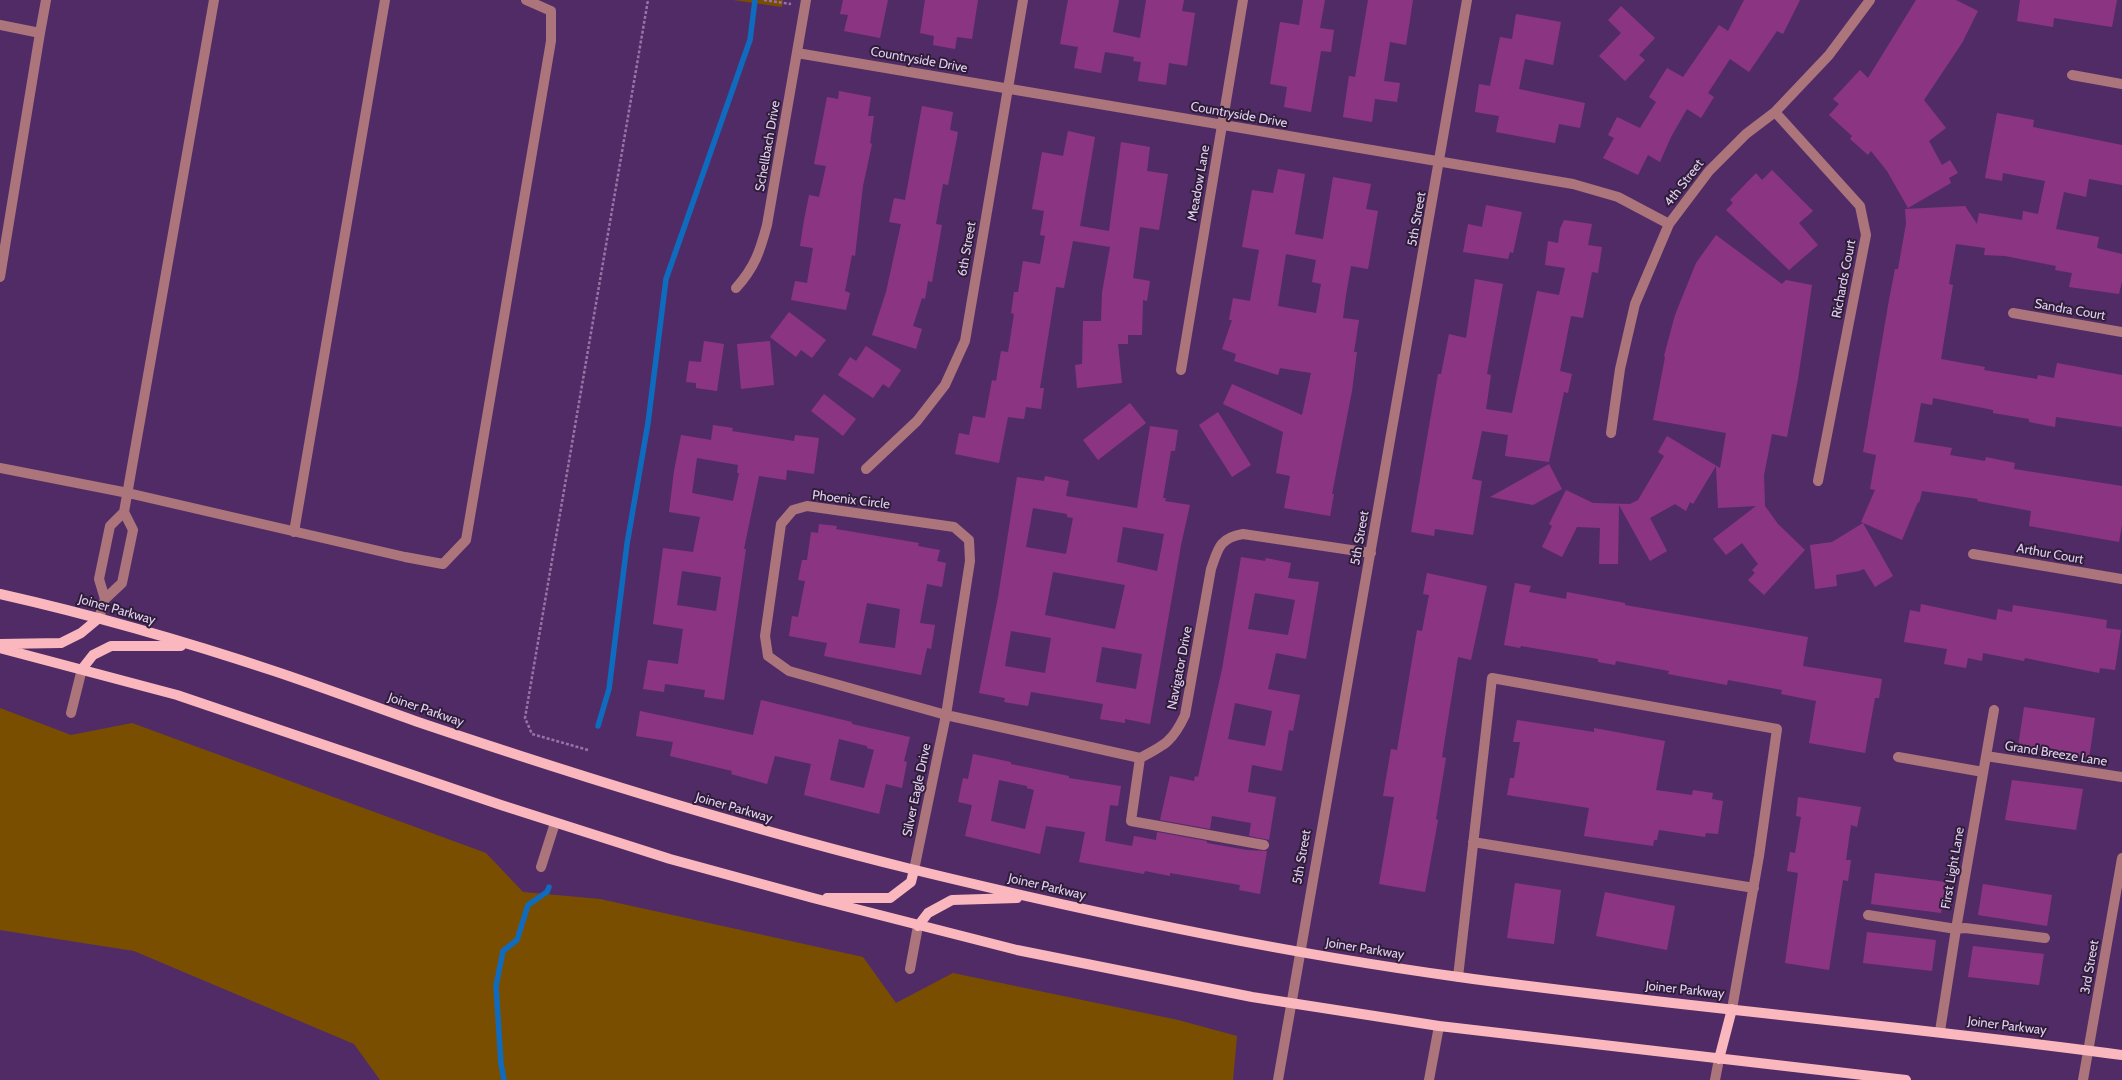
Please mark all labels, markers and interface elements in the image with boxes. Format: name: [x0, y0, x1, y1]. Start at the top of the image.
street label: Countryside Drive: [869, 44, 969, 76]
street label: Schellbach Drive: [752, 99, 784, 193]
street label: Countryside Drive: [1189, 99, 1289, 131]
street label: Meadow Lane: [1185, 144, 1213, 222]
street label: 4th Street: [1661, 156, 1707, 210]
street label: 5th Street: [1405, 191, 1429, 247]
street label: 6th Street: [955, 220, 979, 278]
street label: Richards Court: [1829, 239, 1859, 319]
street label: Sandra Court: [2033, 296, 2107, 324]
street label: Phoenix Circle: [811, 488, 891, 512]
street label: 5th Street: [1348, 510, 1372, 566]
street label: Arthur Court: [2015, 540, 2085, 568]
street label: Joiner Parkway: [77, 592, 157, 628]
street label: Navigator Drive: [1164, 625, 1196, 711]
street label: Joiner Parkway: [386, 690, 466, 730]
street label: Grand Breeze Lane: [2004, 738, 2108, 770]
street label: Silver Eagle Drive: [900, 742, 934, 838]
street label: Joiner Parkway: [694, 790, 774, 826]
street label: First Light Lane: [1938, 826, 1968, 910]
street label: 5th Street: [1290, 829, 1314, 885]
street label: Joiner Parkway: [1007, 870, 1087, 904]
street label: Joiner Parkway: [1325, 935, 1405, 963]
street label: 3rd Street: [2078, 939, 2102, 995]
street label: Joiner Parkway: [1645, 978, 1725, 1002]
street label: Joiner Parkway: [1967, 1013, 2047, 1039]

